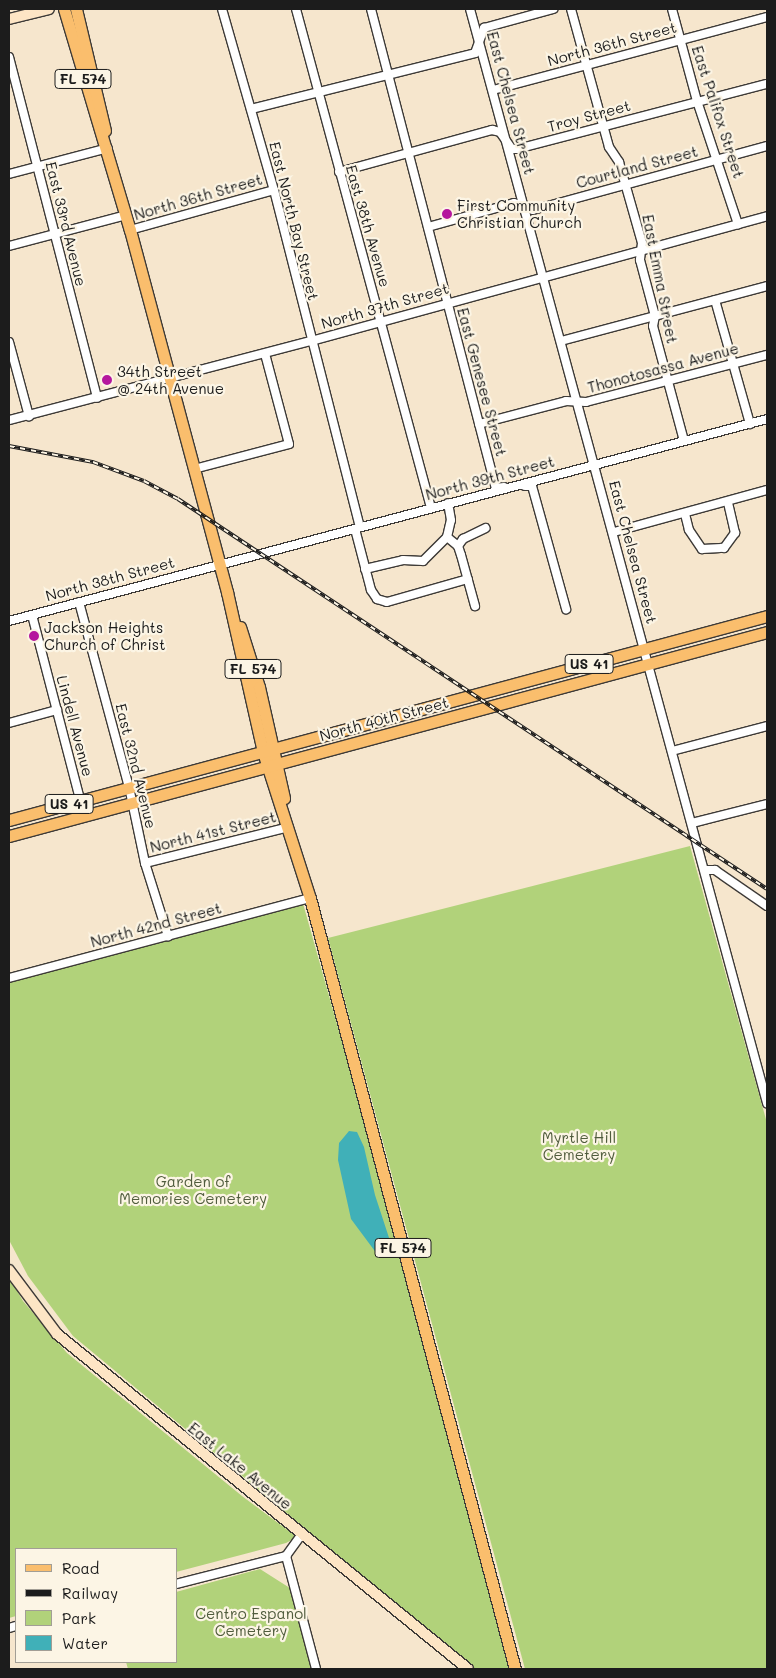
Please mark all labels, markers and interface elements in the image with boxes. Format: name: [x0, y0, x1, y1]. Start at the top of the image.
street label: North 36th Street: [546, 18, 678, 70]
street label: East Chelsea Street: [483, 30, 539, 176]
street label: East Palifox Street: [688, 43, 748, 181]
road number: FL 574: [54, 68, 112, 90]
street label: Troy Street: [546, 96, 632, 136]
street label: East North Bay Street: [266, 140, 322, 302]
street label: Courtland Street: [574, 142, 700, 192]
street label: East 33rd Avenue: [42, 160, 90, 288]
street label: East 38th Avenue: [342, 163, 394, 289]
street label: North 36th Street: [132, 170, 264, 224]
place label: First Community Christian Church: [457, 196, 581, 231]
marker: First Community Christian Church: [441, 208, 453, 220]
street label: East Emma Street: [639, 213, 681, 345]
street label: North 37th Street: [319, 279, 451, 333]
street label: East Genesee Street: [454, 306, 510, 458]
street label: Thonotosassa Avenue: [585, 339, 741, 397]
place label: 34th Street @ 24th Avenue: [117, 362, 224, 397]
marker: 34th Street @ 24th Avenue: [101, 374, 113, 386]
street label: North 39th Street: [424, 452, 556, 504]
street label: East Chelsea Street: [605, 479, 661, 625]
street label: North 38th Street: [44, 553, 176, 605]
place label: Jackson Heights Church of Christ: [44, 618, 166, 653]
marker: Jackson Heights Church of Christ: [28, 630, 40, 642]
road number: US 41: [564, 652, 614, 676]
road number: FL 574: [224, 658, 282, 681]
street label: Lindell Avenue: [53, 674, 97, 778]
street label: North 40th Street: [317, 693, 451, 745]
street label: East 32nd Avenue: [112, 702, 160, 830]
road number: US 41: [44, 792, 94, 816]
street label: North 41st Street: [148, 808, 278, 856]
street label: North 42nd Street: [89, 899, 223, 951]
park label: Myrtle Hill Cemetery: [542, 1128, 616, 1163]
park label: Garden of Memories Cemetery: [119, 1172, 267, 1207]
road number: FL 574: [374, 1236, 432, 1260]
street label: East Lake Avenue: [185, 1419, 295, 1513]
legend: [15, 1548, 178, 1663]
text: Road: [62, 1558, 99, 1578]
text: Railway: [62, 1583, 118, 1603]
park label: Centro Espanol Cemetery: [195, 1604, 307, 1639]
text: Park: [62, 1608, 96, 1628]
text: Water: [62, 1633, 108, 1653]

